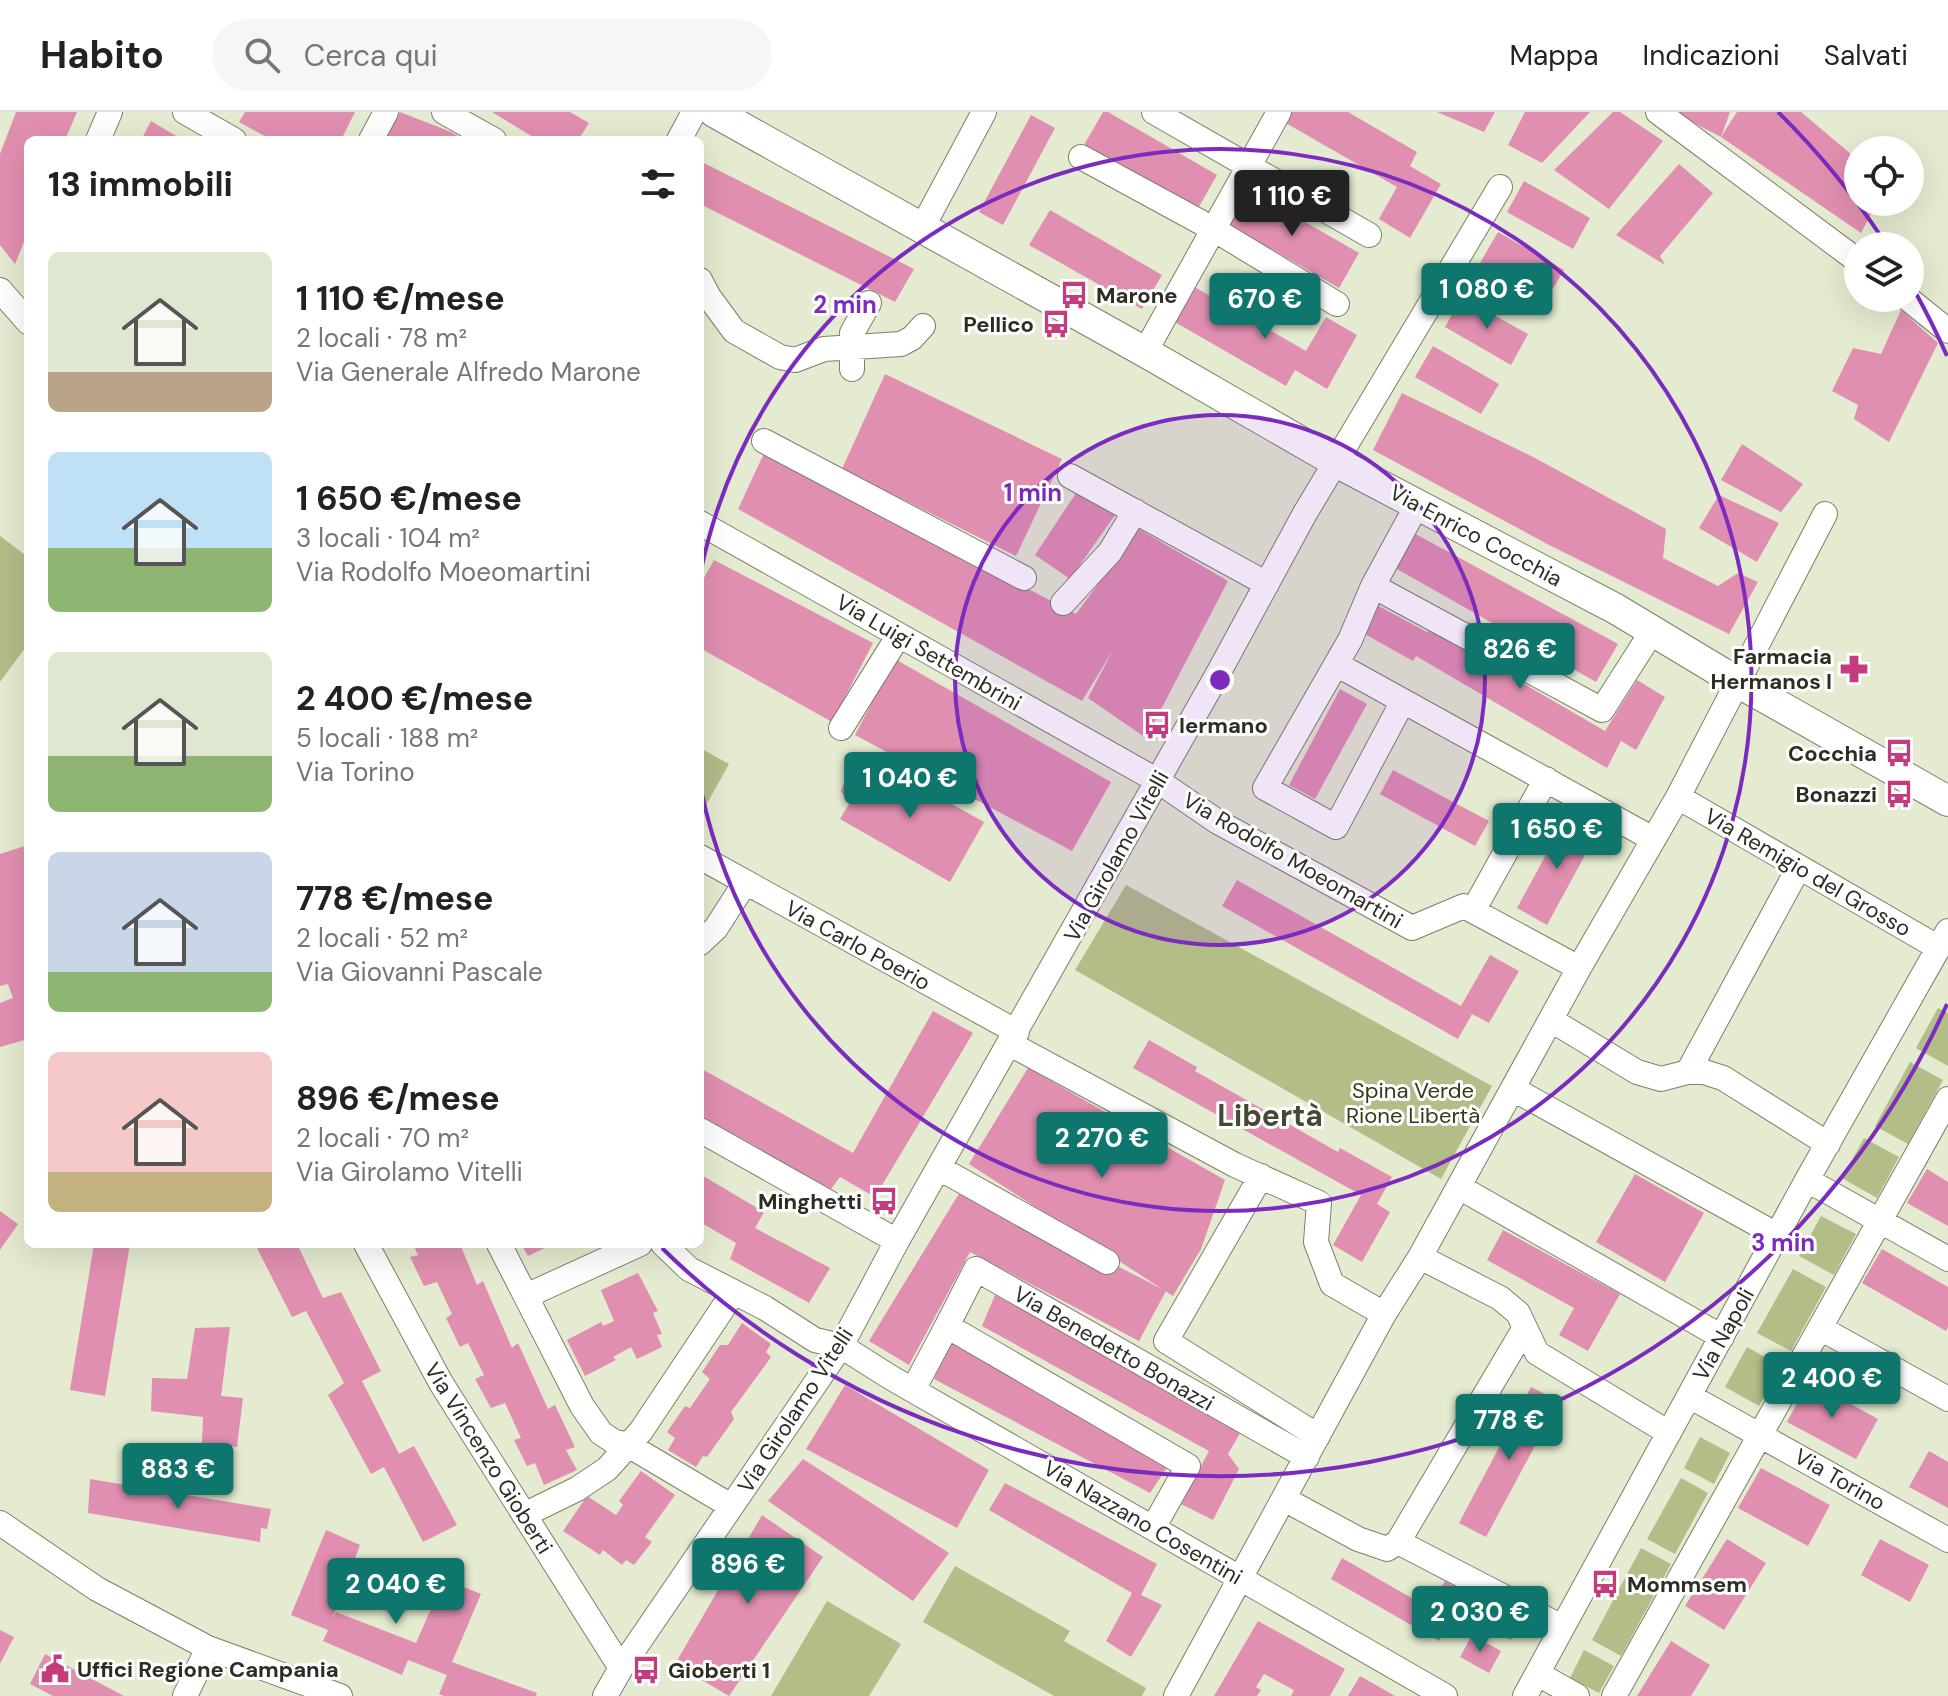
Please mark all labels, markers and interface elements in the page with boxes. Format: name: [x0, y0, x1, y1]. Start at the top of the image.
search box: [212, 19, 772, 91]
text: Habito: [40, 30, 164, 80]
icon: search: [240, 33, 284, 77]
text: Cerca qui: [304, 36, 438, 75]
text: Mappa: [1510, 37, 1599, 74]
text: Indicazioni: [1643, 37, 1780, 74]
text: Salvati: [1824, 37, 1908, 74]
map controls: [1844, 136, 1924, 312]
button: locate: [1844, 136, 1924, 216]
text: 13 immobili: [48, 162, 233, 207]
icon: filters: [636, 162, 680, 206]
pin: 1 110 €: [1218, 170, 1366, 238]
text: 1 110 €: [1252, 179, 1332, 213]
button: layers: [1844, 232, 1924, 312]
pin: 1 080 €: [1413, 263, 1561, 331]
text: 1 080 €: [1439, 272, 1535, 306]
pin: 670 €: [1209, 273, 1321, 341]
text: 1 110 €/mese: [296, 276, 505, 321]
bus stop icon: Marone: [1059, 280, 1089, 310]
place label: Marone: [1096, 281, 1177, 310]
text: 670 €: [1228, 282, 1302, 316]
icon: home: [112, 284, 208, 380]
text: 2 min: [813, 289, 877, 320]
bus stop icon: Pellico: [1041, 309, 1071, 339]
place label: Pellico: [963, 310, 1034, 339]
text: 2 locali · 78 m²: [296, 321, 467, 355]
text: Via Generale Alfredo Marone: [296, 355, 641, 389]
text: 1 650 €/mese: [296, 476, 522, 521]
text: 1 min: [1004, 477, 1062, 508]
street label: Via Enrico Cocchia: [1384, 478, 1567, 593]
icon: home: [112, 484, 208, 580]
text: 3 locali · 104 m²: [296, 521, 480, 555]
text: Via Rodolfo Moeomartini: [296, 555, 591, 589]
street label: Via Luigi Settembrini: [831, 587, 1027, 717]
pin: 826 €: [1464, 623, 1576, 691]
text: 826 €: [1483, 632, 1557, 666]
place label: Farmacia Hermanos I: [1711, 642, 1832, 696]
pharmacy icon: Farmacia Hermanos I: [1839, 654, 1869, 684]
centre of rings: [1206, 666, 1234, 694]
text: 2 400 €/mese: [296, 676, 533, 721]
icon: home: [112, 684, 208, 780]
bus stop icon: Iermano: [1142, 710, 1172, 740]
place label: Iermano: [1179, 711, 1268, 740]
text: 5 locali · 188 m²: [296, 721, 478, 755]
bus stop icon: Cocchia: [1884, 738, 1914, 768]
place label: Cocchia: [1788, 739, 1877, 768]
pin: 1 040 €: [836, 752, 984, 820]
text: Via Torino: [296, 755, 415, 789]
text: 1 040 €: [862, 761, 958, 795]
street label: Via Girolamo Vitelli: [1057, 765, 1176, 947]
bus stop icon: Bonazzi: [1884, 779, 1914, 809]
place label: Bonazzi: [1795, 780, 1877, 809]
street label: Via Rodolfo Moeomartini: [1177, 785, 1408, 935]
street label: Via Remigio del Grosso: [1699, 801, 1916, 943]
pin: 1 650 €: [1483, 803, 1631, 871]
text: 1 650 €: [1511, 812, 1603, 846]
text: 778 €/mese: [296, 876, 494, 921]
icon: home: [112, 884, 208, 980]
street label: Via Carlo Poerio: [780, 894, 935, 997]
text: 2 locali · 52 m²: [296, 921, 468, 955]
text: Via Giovanni Pascale: [296, 955, 543, 989]
text: 896 €/mese: [296, 1076, 500, 1121]
park label: Spina Verde Rione Libertà: [1346, 1076, 1480, 1130]
icon: home: [112, 1084, 208, 1180]
district label: Libertà: [1217, 1096, 1323, 1135]
pin: 2 270 €: [1028, 1112, 1176, 1180]
text: 2 locali · 70 m²: [296, 1121, 469, 1155]
text: 2 270 €: [1055, 1121, 1149, 1155]
text: Via Girolamo Vitelli: [296, 1155, 523, 1189]
bus stop icon: Minghetti: [869, 1186, 899, 1216]
place label: Minghetti: [758, 1187, 862, 1216]
text: 3 min: [1751, 1227, 1815, 1258]
street label: Via Benedetto Bonazzi: [1008, 1279, 1219, 1418]
street label: Via Napoli: [1686, 1283, 1761, 1386]
street label: Via Girolamo Vitelli: [731, 1322, 860, 1499]
pin: 2 400 €: [1758, 1352, 1906, 1420]
street label: Via Vincenzo Gioberti: [418, 1357, 559, 1559]
text: 2 400 €: [1781, 1361, 1883, 1395]
pin: 778 €: [1453, 1394, 1565, 1462]
text: 778 €: [1474, 1403, 1544, 1437]
street label: Via Torino: [1789, 1442, 1890, 1517]
pin: 883 €: [122, 1443, 234, 1511]
text: 883 €: [140, 1452, 216, 1486]
street label: Via Nazzano Cosentini: [1038, 1454, 1248, 1591]
pin: 896 €: [692, 1538, 804, 1606]
text: 896 €: [710, 1547, 786, 1581]
pin: 2 040 €: [322, 1558, 470, 1626]
text: 2 040 €: [345, 1567, 447, 1601]
bus stop icon: Mommsem: [1590, 1569, 1620, 1599]
place label: Mommsem: [1627, 1570, 1747, 1599]
pin: 2 030 €: [1406, 1586, 1554, 1654]
text: 2 030 €: [1430, 1595, 1530, 1629]
public building icon: Uffici Regione Campania: [40, 1654, 70, 1684]
place label: Uffici Regione Campania: [77, 1655, 339, 1684]
bus stop icon: Gioberti 1: [631, 1655, 661, 1685]
place label: Gioberti 1: [668, 1656, 770, 1685]

